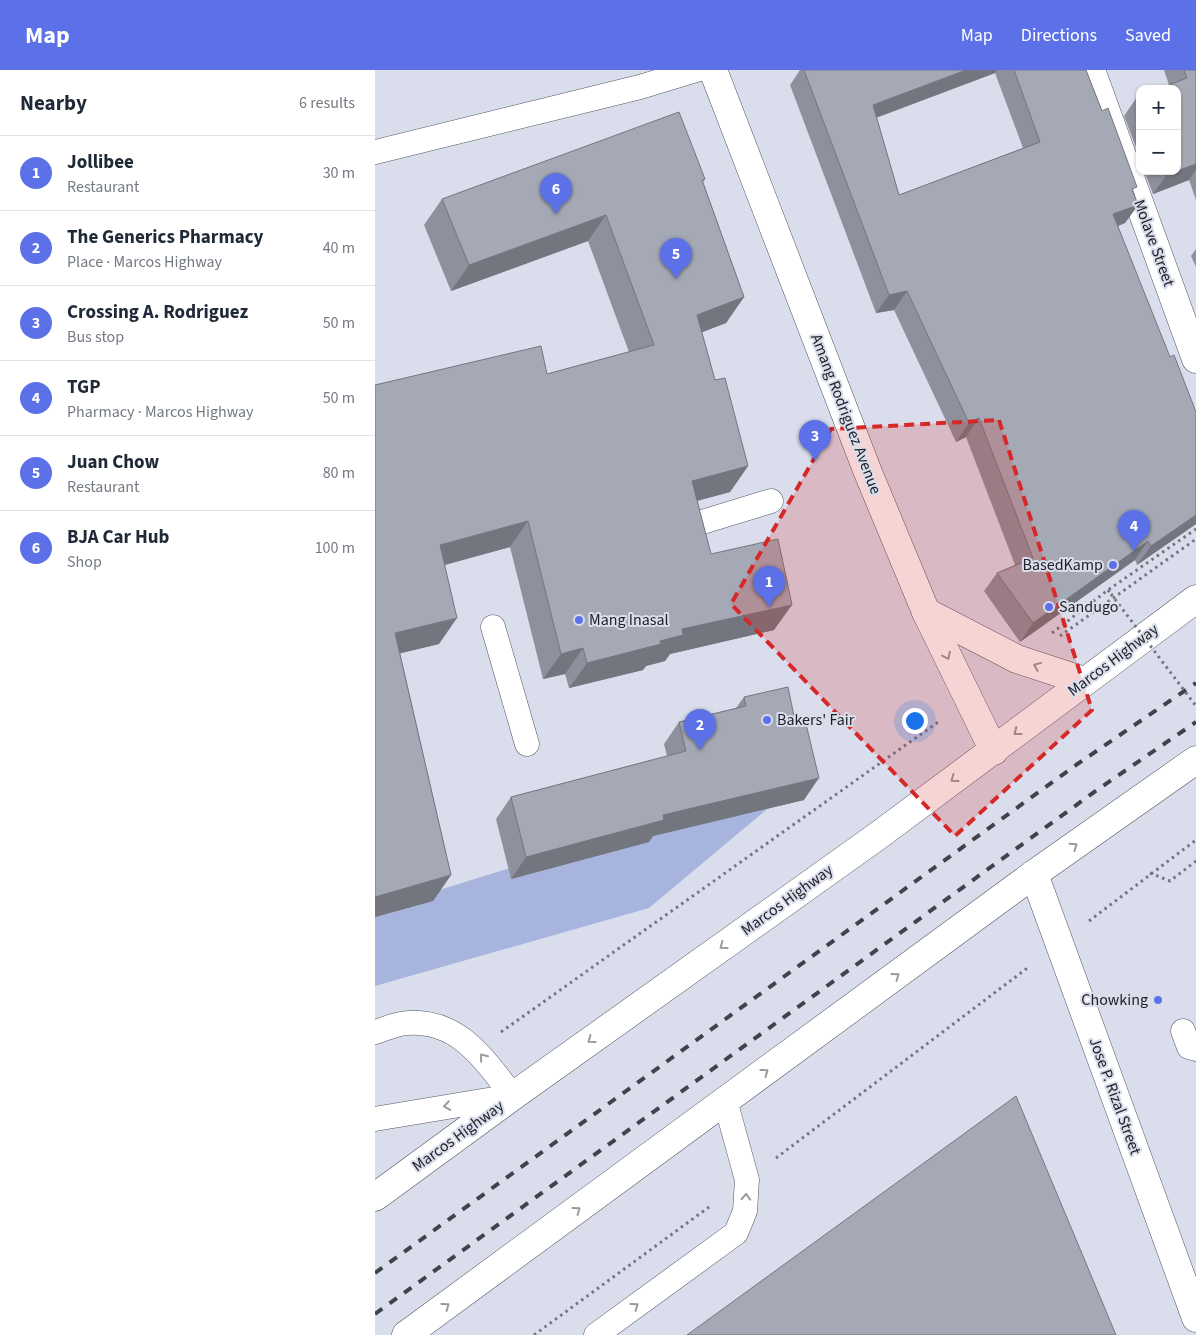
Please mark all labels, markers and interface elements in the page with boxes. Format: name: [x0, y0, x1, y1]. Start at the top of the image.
text: Map: [25, 18, 70, 53]
text: Map: [961, 23, 993, 48]
text: Directions: [1021, 23, 1097, 48]
text: Saved: [1125, 23, 1171, 48]
map controls: [1136, 85, 1181, 175]
button: +: [1136, 85, 1181, 130]
text: Nearby: [20, 88, 87, 118]
text: 6 results: [299, 92, 355, 114]
button: −: [1136, 130, 1181, 175]
text: Jollibee: [67, 149, 134, 176]
text: 1: [32, 162, 40, 184]
text: 30 m: [323, 162, 355, 184]
pin: 6: [540, 173, 572, 214]
text: Restaurant: [67, 176, 140, 198]
street label: Molave Street: [1128, 196, 1180, 290]
text: The Generics Pharmacy: [67, 224, 264, 251]
text: 2: [32, 237, 40, 259]
text: 40 m: [323, 237, 355, 259]
pin: 5: [660, 238, 692, 279]
text: Place · Marcos Highway: [67, 251, 222, 273]
text: Crossing A. Rodriguez: [67, 299, 248, 326]
text: 3: [32, 312, 40, 334]
text: 50 m: [323, 312, 355, 334]
text: Bus stop: [67, 326, 124, 348]
street label: Amang Rodriguez Avenue: [805, 331, 887, 497]
text: TGP: [67, 374, 100, 401]
text: 4: [32, 387, 40, 409]
text: 50 m: [323, 387, 355, 409]
text: Pharmacy · Marcos Highway: [67, 401, 254, 423]
pin: 3: [799, 420, 831, 461]
text: Juan Chow: [67, 449, 159, 476]
text: 5: [32, 462, 40, 484]
text: 80 m: [323, 462, 355, 484]
text: Restaurant: [67, 476, 140, 498]
pin: 4: [1118, 510, 1150, 551]
text: BJA Car Hub: [67, 524, 169, 551]
text: 6: [32, 537, 40, 559]
text: 100 m: [315, 537, 355, 559]
text: Shop: [67, 551, 102, 573]
place label: BasedKamp: [1023, 554, 1103, 576]
marker: BasedKamp: [1107, 559, 1119, 571]
pin: 1: [753, 566, 785, 607]
place label: Sandugo: [1059, 596, 1118, 618]
marker: Sandugo: [1043, 601, 1055, 613]
place label: Mang Inasal: [589, 609, 669, 631]
marker: Mang Inasal: [573, 614, 585, 626]
street label: Marcos Highway: [1063, 618, 1163, 701]
one-way arrow: [941, 651, 952, 660]
one-way arrow: [1033, 662, 1042, 673]
your location: [902, 708, 928, 734]
pin: 2: [684, 709, 716, 750]
place label: Bakers' Fair: [777, 709, 855, 731]
marker: Bakers' Fair: [761, 714, 773, 726]
one-way arrow: [1014, 727, 1023, 735]
one-way arrow: [950, 773, 960, 782]
one-way arrow: [1068, 843, 1078, 852]
street label: Marcos Highway: [737, 859, 838, 941]
one-way arrow: [719, 940, 729, 949]
one-way arrow: [890, 973, 899, 981]
place label: Chowking: [1081, 989, 1148, 1011]
marker: Chowking: [1152, 994, 1164, 1006]
one-way arrow: [587, 1034, 597, 1043]
street label: Jose P. Rizal Street: [1084, 1034, 1147, 1158]
one-way arrow: [479, 1054, 488, 1063]
one-way arrow: [759, 1069, 769, 1078]
street label: Marcos Highway: [408, 1095, 509, 1177]
one-way arrow: [443, 1101, 451, 1111]
one-way arrow: [741, 1193, 752, 1201]
one-way arrow: [571, 1207, 581, 1216]
one-way arrow: [440, 1303, 450, 1312]
one-way arrow: [629, 1303, 639, 1312]

